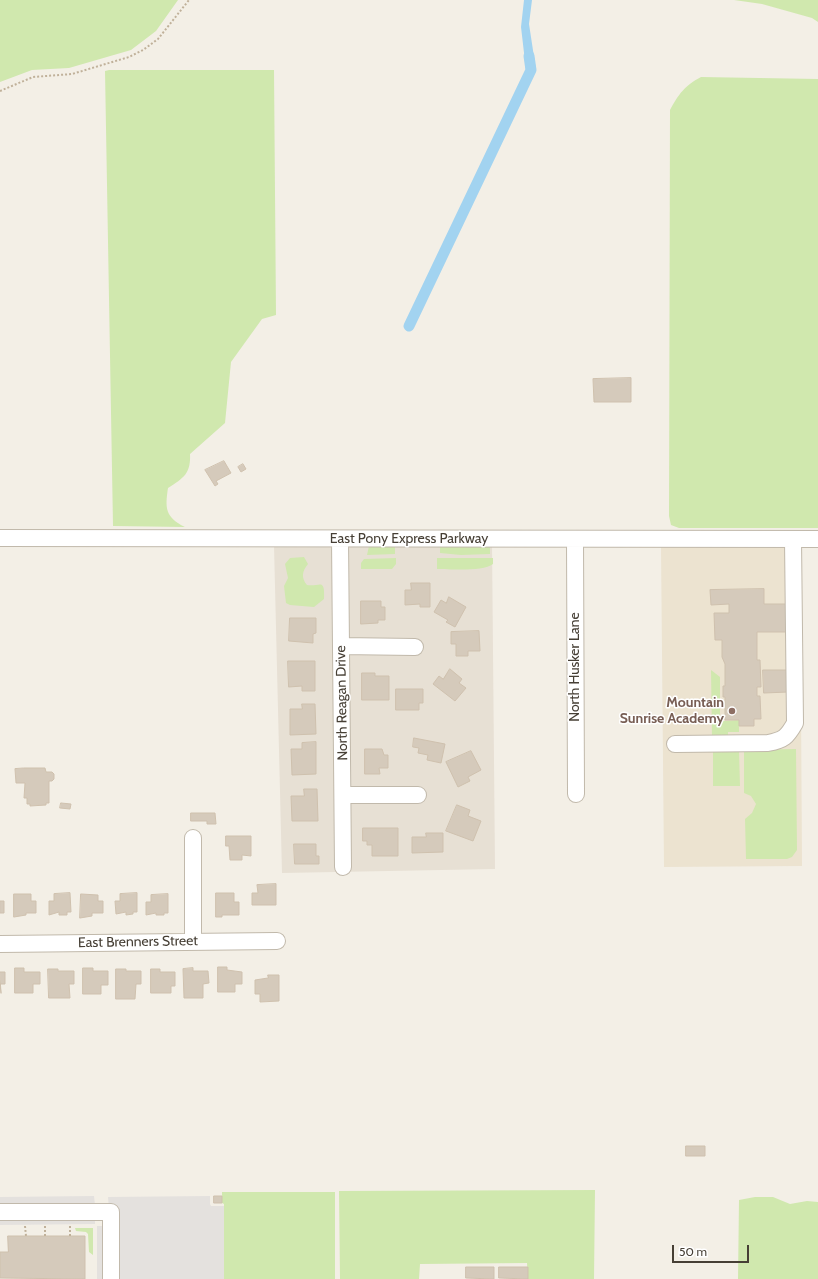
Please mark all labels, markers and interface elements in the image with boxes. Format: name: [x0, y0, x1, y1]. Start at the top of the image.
street label: East Pony Express Parkway: [330, 531, 488, 547]
street label: North Husker Lane: [567, 612, 583, 722]
street label: North Reagan Drive: [333, 645, 351, 761]
place label: Mountain Sunrise Academy: [620, 695, 724, 728]
marker: Mountain Sunrise Academy: [727, 706, 737, 716]
street label: East Brenners Street: [78, 933, 198, 951]
scale bar: [674, 1237, 751, 1263]
text: 50 m: [679, 1244, 707, 1259]

